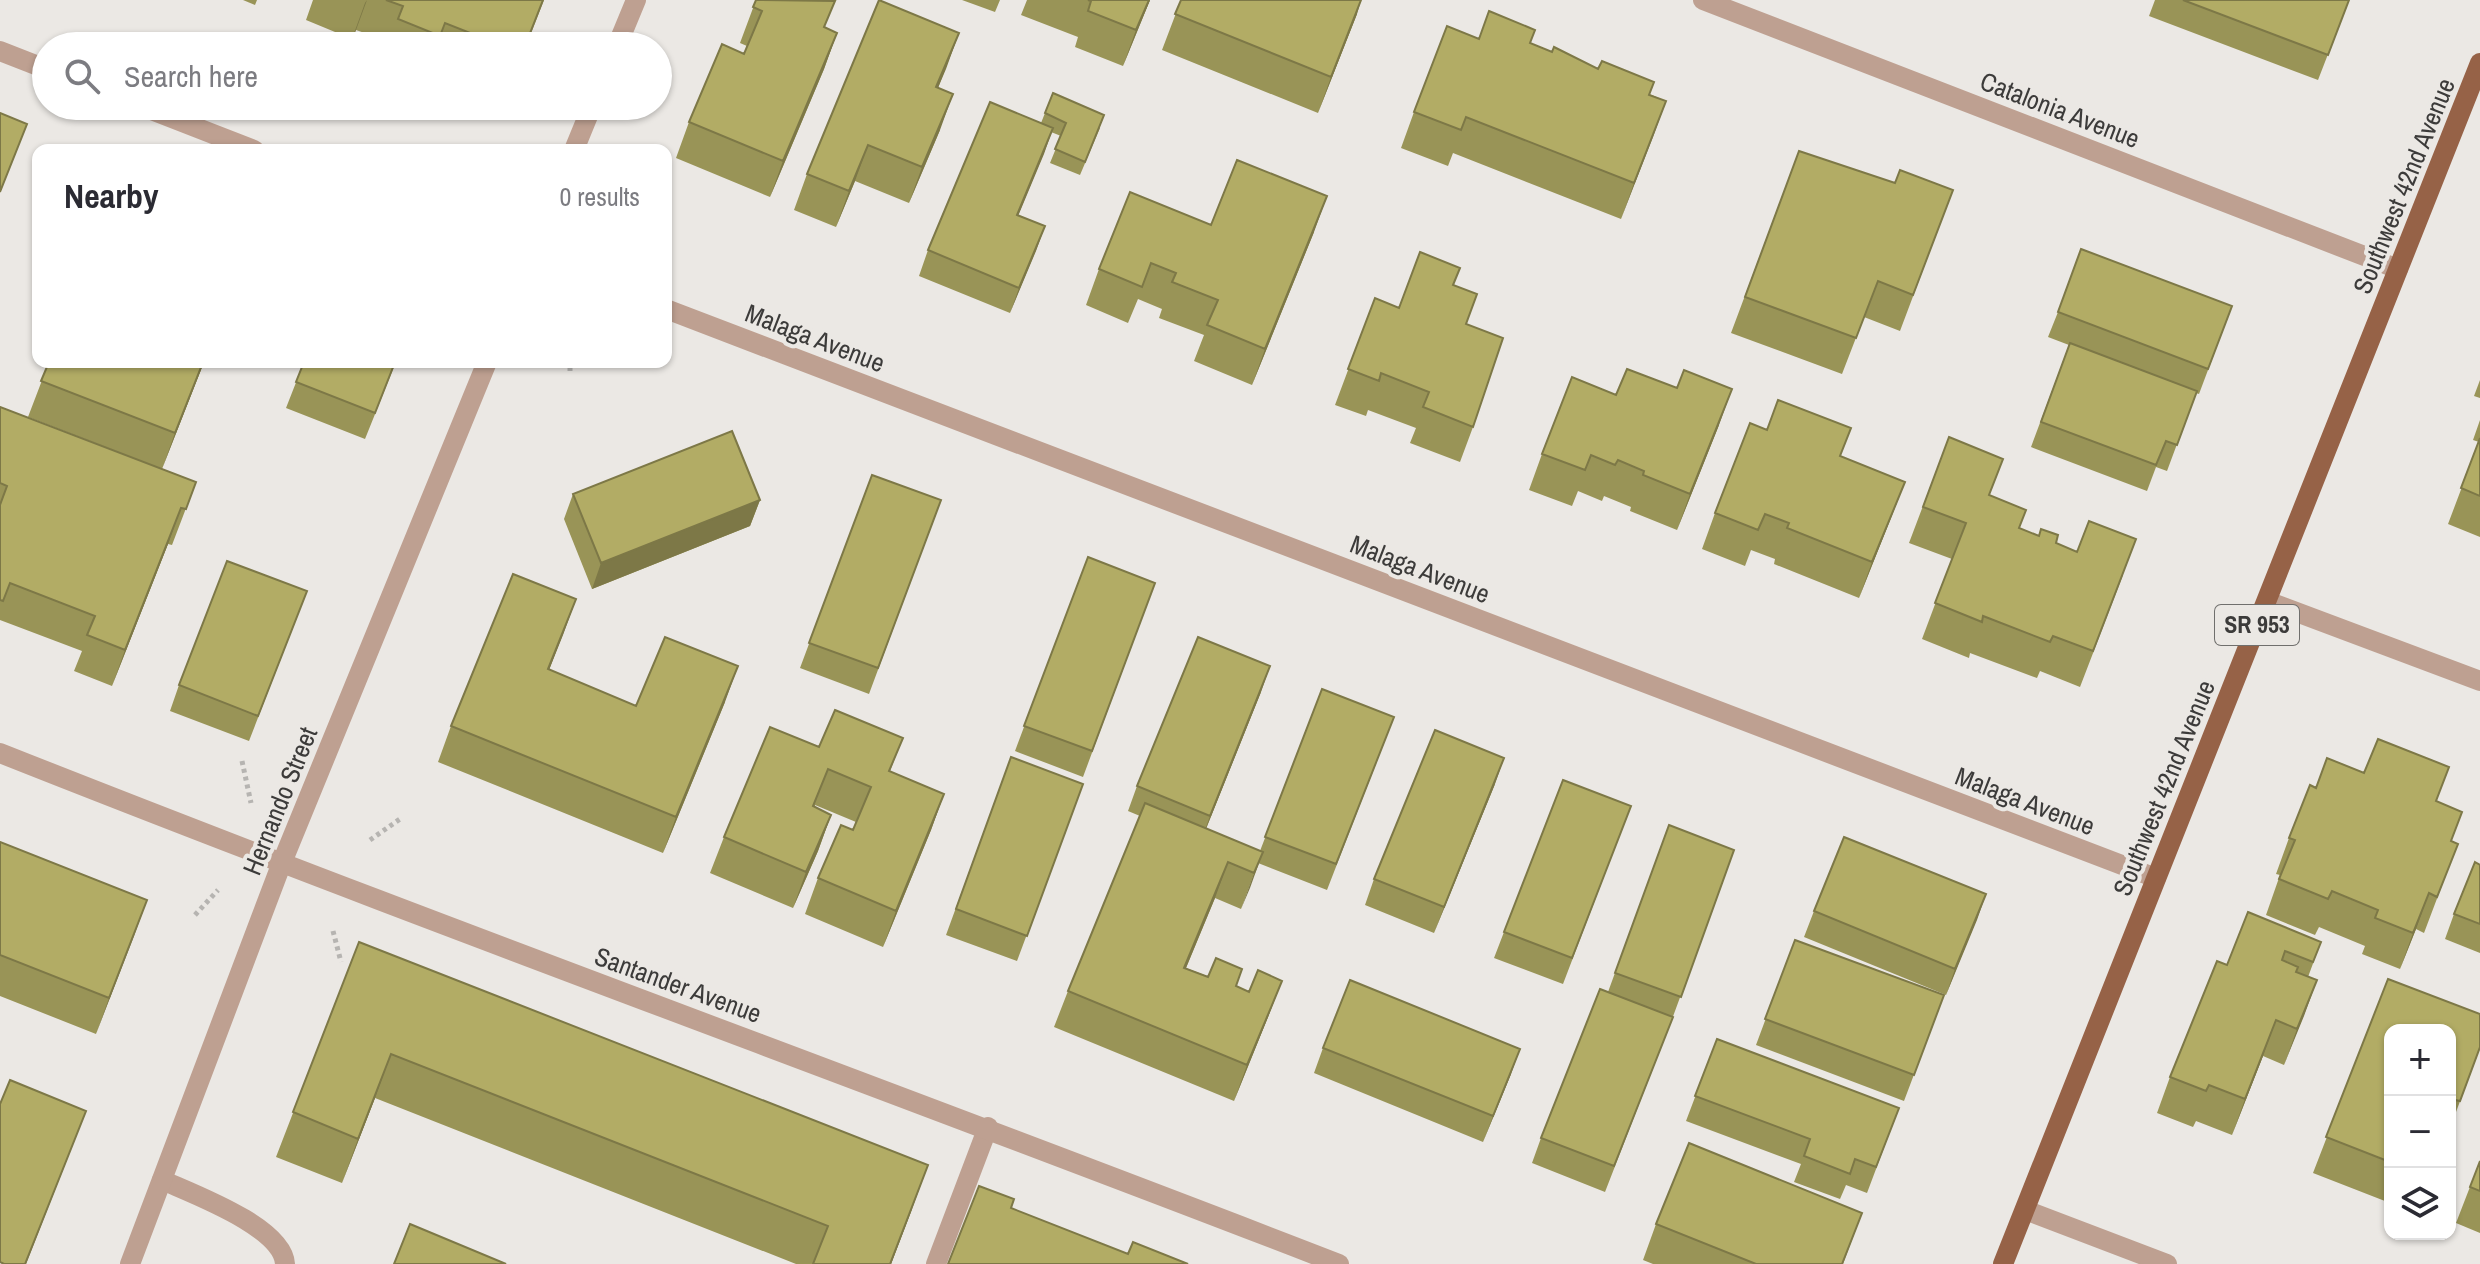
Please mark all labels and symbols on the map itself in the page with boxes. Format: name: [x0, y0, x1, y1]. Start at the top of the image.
street label: Catalonia Avenue: [1976, 63, 2145, 156]
street label: Southwest 42nd Avenue: [2344, 73, 2463, 299]
street label: Malaga Avenue: [740, 295, 890, 380]
street label: Malaga Avenue: [1345, 526, 1495, 611]
road number: SR 953: [2215, 605, 2299, 645]
street label: Southwest 42nd Avenue: [2104, 675, 2223, 901]
street label: Hernando Street: [234, 722, 325, 880]
street label: Malaga Avenue: [1950, 758, 2100, 843]
street label: Santander Avenue: [590, 938, 766, 1031]

